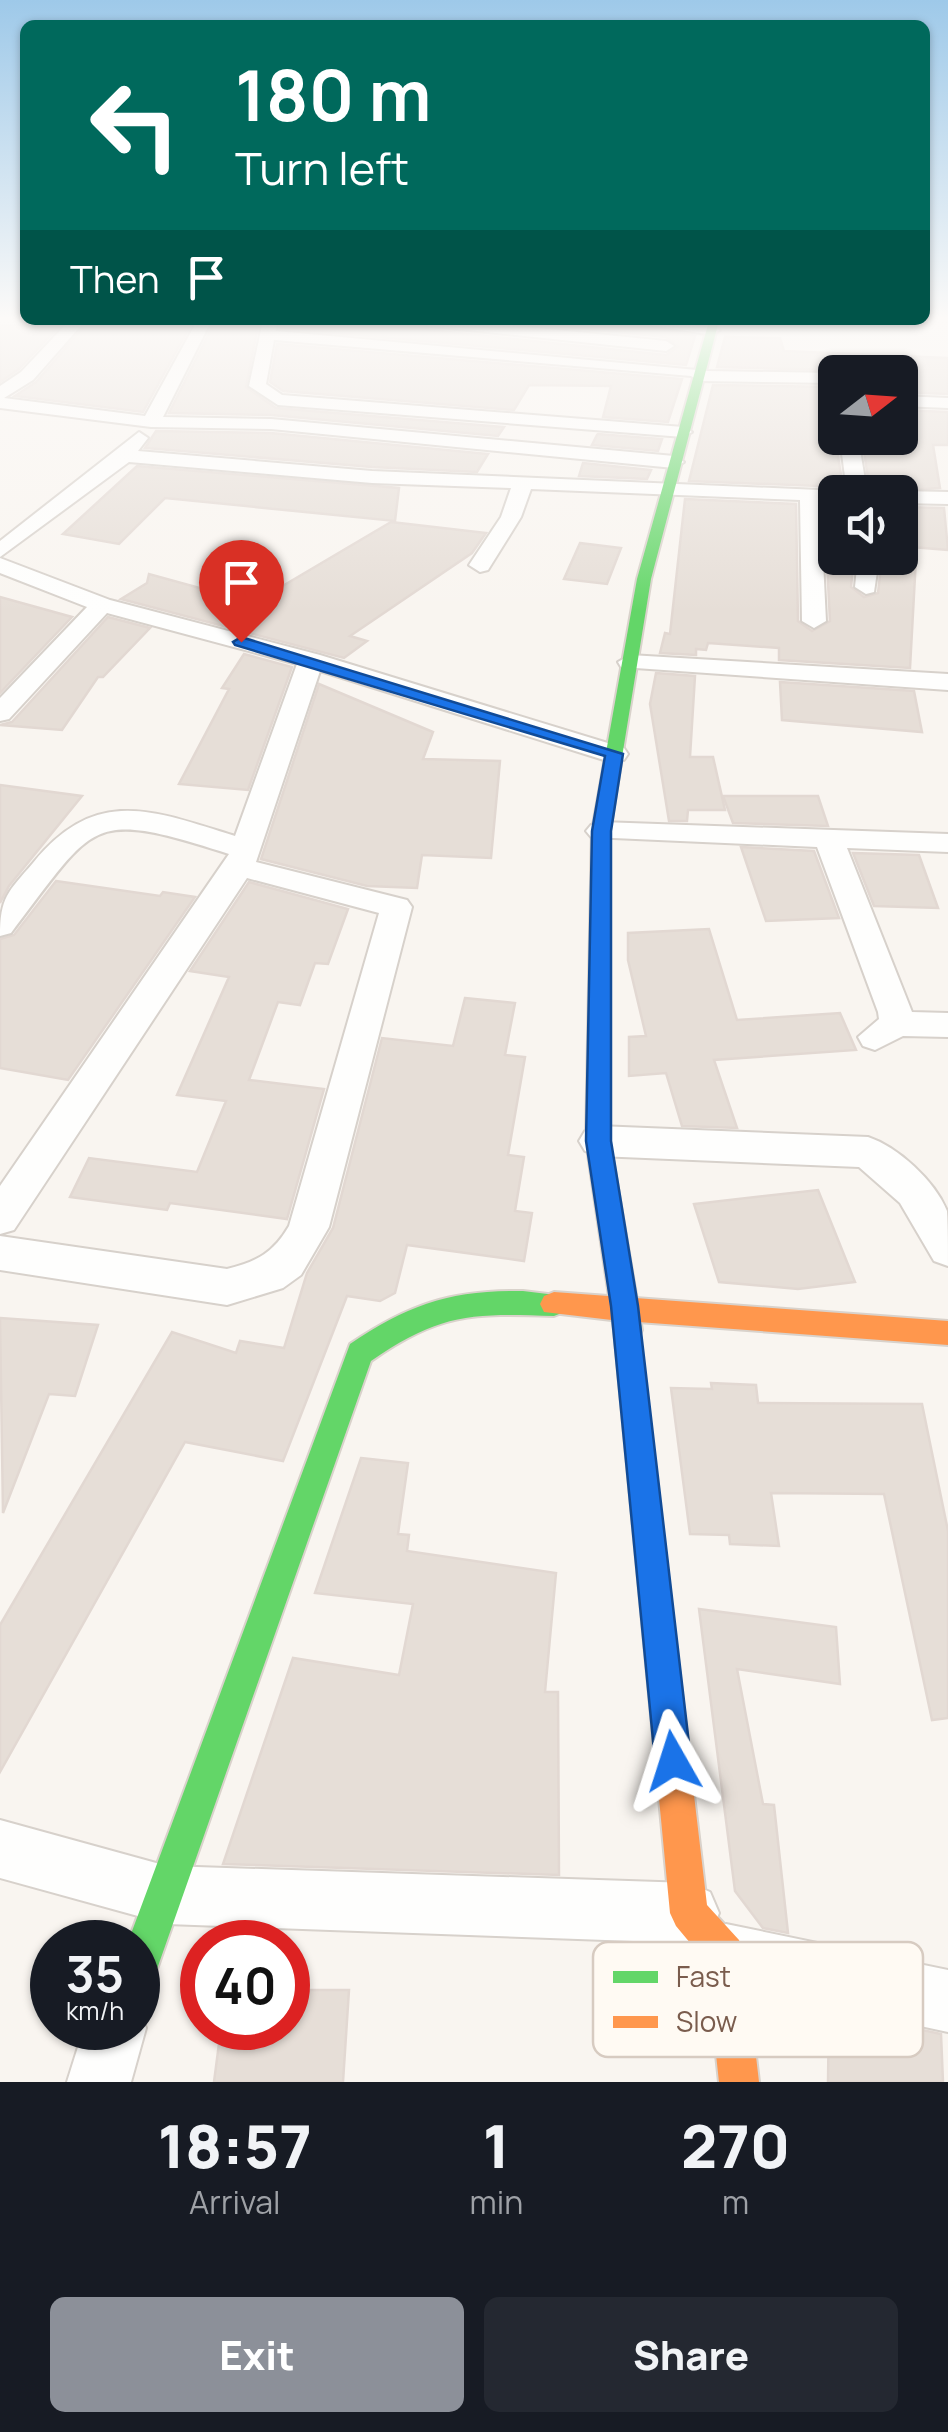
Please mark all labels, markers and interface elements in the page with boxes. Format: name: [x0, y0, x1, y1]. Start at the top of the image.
text: 180 m: [235, 46, 432, 142]
icon: left: [70, 60, 200, 190]
text: Turn left: [235, 137, 409, 199]
icon: arrive: [179, 250, 234, 305]
text: Then: [70, 252, 159, 304]
north arrow: [818, 355, 918, 455]
map controls: [818, 355, 918, 575]
button: sound: [818, 475, 918, 575]
pin: [199, 540, 284, 643]
icon: arrive: [214, 555, 269, 610]
position arrow: [621, 1709, 725, 1813]
speed limit sign: 40: [180, 1920, 310, 2050]
text: 35: [66, 1939, 124, 2007]
legend: [593, 1942, 923, 2057]
text: Fast: [676, 1957, 731, 1995]
text: km/h: [66, 1993, 124, 2028]
text: Slow: [676, 2002, 737, 2040]
text: 18:57: [158, 2104, 312, 2186]
text: 1: [483, 2104, 510, 2186]
text: 270: [681, 2104, 790, 2186]
text: Arrival: [189, 2180, 280, 2224]
text: min: [470, 2180, 523, 2224]
text: m: [722, 2180, 749, 2224]
button: Exit: [50, 2297, 464, 2412]
button: Share: [484, 2297, 898, 2412]

